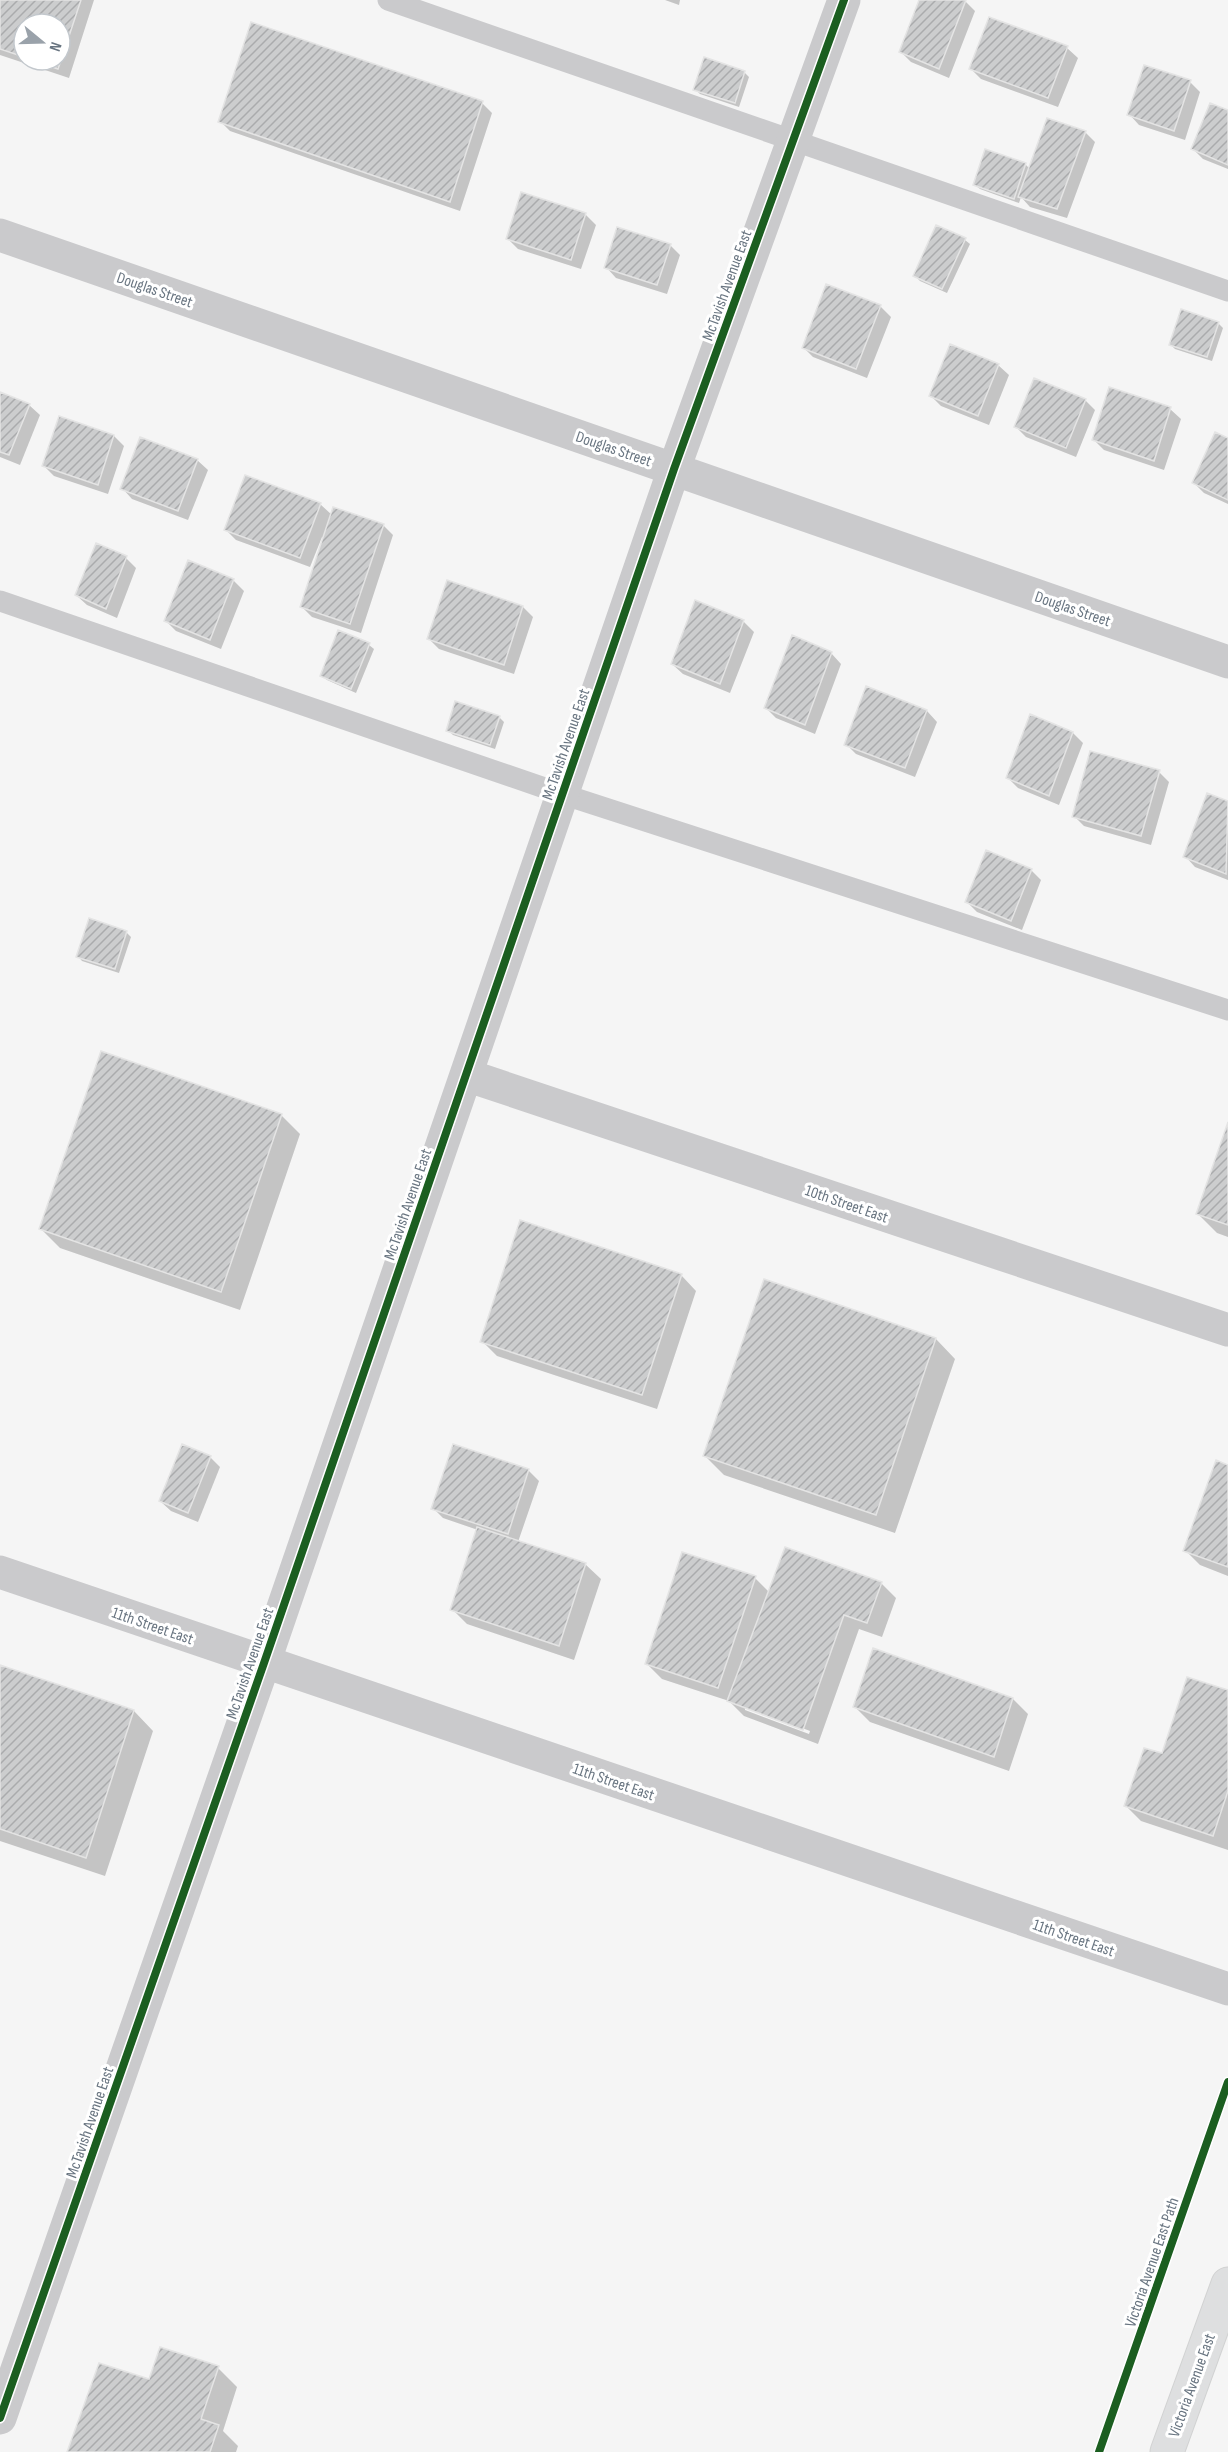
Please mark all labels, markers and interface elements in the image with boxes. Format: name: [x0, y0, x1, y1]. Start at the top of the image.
north arrow: [12, 12, 72, 72]
text: N: [44, 39, 65, 54]
street label: McTavish Avenue East: [699, 227, 756, 343]
street label: Douglas Street: [114, 269, 195, 312]
street label: Douglas Street: [573, 428, 654, 471]
street label: Douglas Street: [1032, 588, 1113, 631]
street label: McTavish Avenue East: [538, 686, 594, 803]
street label: McTavish Avenue East: [380, 1146, 436, 1263]
street label: 10th Street East: [803, 1181, 891, 1228]
street label: 11th Street East: [109, 1604, 196, 1649]
street label: McTavish Avenue East: [222, 1605, 278, 1722]
street label: 11th Street East: [570, 1760, 657, 1805]
street label: 11th Street East: [1030, 1916, 1117, 1961]
street label: McTavish Avenue East: [62, 2064, 118, 2181]
street label: Victoria Avenue East Path: [1121, 2195, 1184, 2330]
street label: Victoria Avenue East: [1165, 2331, 1220, 2440]

